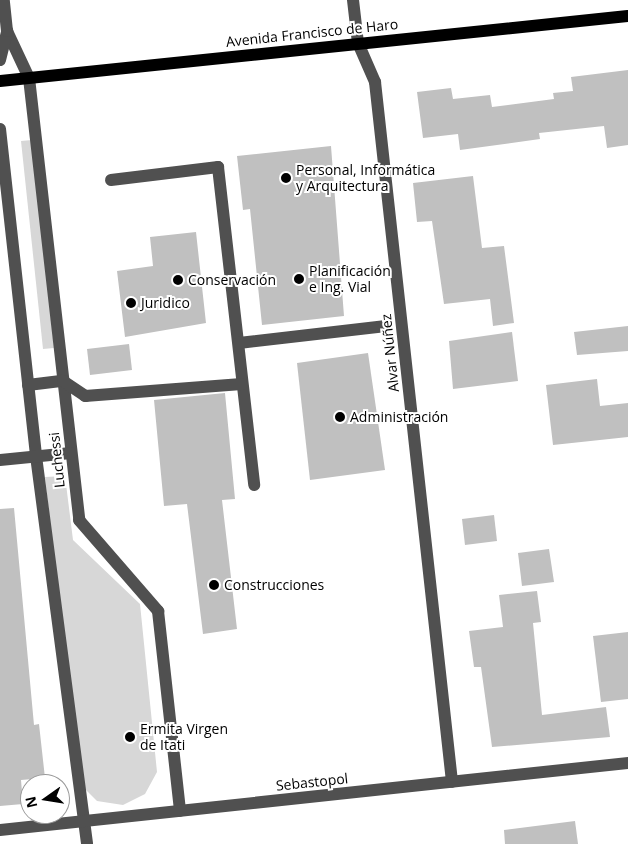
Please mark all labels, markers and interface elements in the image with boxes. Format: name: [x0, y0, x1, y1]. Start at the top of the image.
street label: Avenida Francisco de Haro: [225, 16, 399, 50]
place label: Personal, Informática y Arquitectura: [296, 162, 435, 194]
marker: Personal, Informática y Arquitectura: [280, 172, 292, 184]
place label: Planificación e Ing. Vial: [309, 263, 391, 296]
place label: Conservación: [188, 272, 276, 288]
marker: Planificación e Ing. Vial: [293, 273, 305, 285]
marker: Conservación: [172, 274, 184, 286]
place label: Juridico: [141, 295, 190, 311]
marker: Juridico: [125, 297, 137, 309]
street label: Alvar Núñez: [378, 313, 402, 393]
place label: Administración: [350, 409, 448, 425]
marker: Administración: [334, 411, 346, 423]
street label: Luchessi: [46, 431, 68, 489]
place label: Construcciones: [224, 577, 324, 593]
marker: Construcciones: [208, 579, 220, 591]
place label: Ermita Virgen de Itati: [140, 721, 228, 754]
marker: Ermita Virgen de Itati: [124, 731, 136, 743]
street label: Sebastopol: [275, 770, 349, 794]
north arrow: [20, 774, 70, 824]
text: N: [20, 795, 41, 810]

